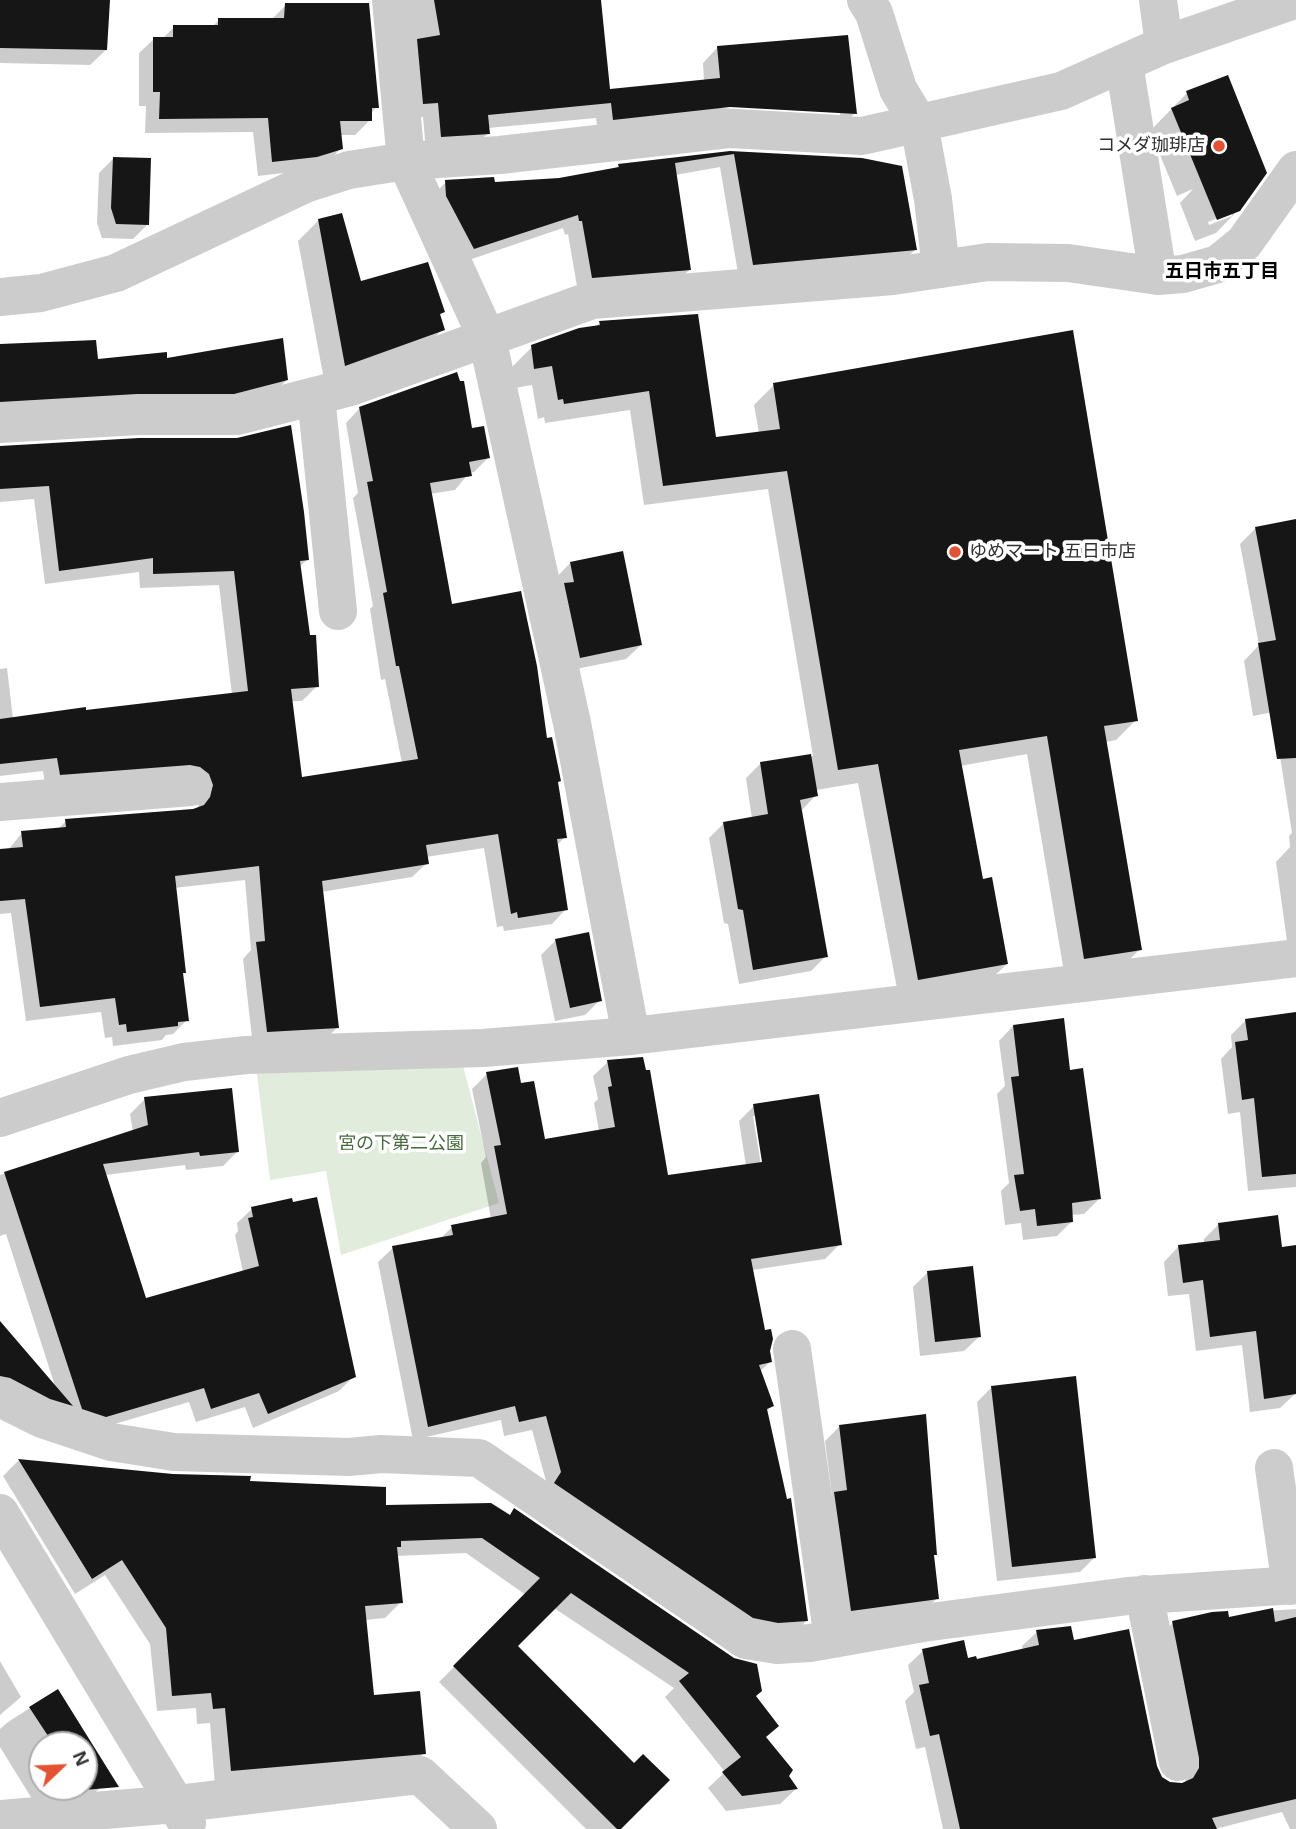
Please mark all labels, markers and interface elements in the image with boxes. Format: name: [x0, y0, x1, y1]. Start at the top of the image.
place label: コメダ珈琲店: [1097, 135, 1205, 157]
marker: コメダ珈琲店: [1211, 138, 1227, 154]
district label: 五日市五丁目: [1165, 261, 1279, 283]
place label: ゆめマート 五日市店: [969, 541, 1136, 563]
marker: ゆめマート 五日市店: [947, 544, 963, 560]
park label: 宮の下第二公園: [338, 1133, 464, 1155]
north arrow: [28, 1731, 98, 1801]
text: N: [69, 1748, 93, 1769]

